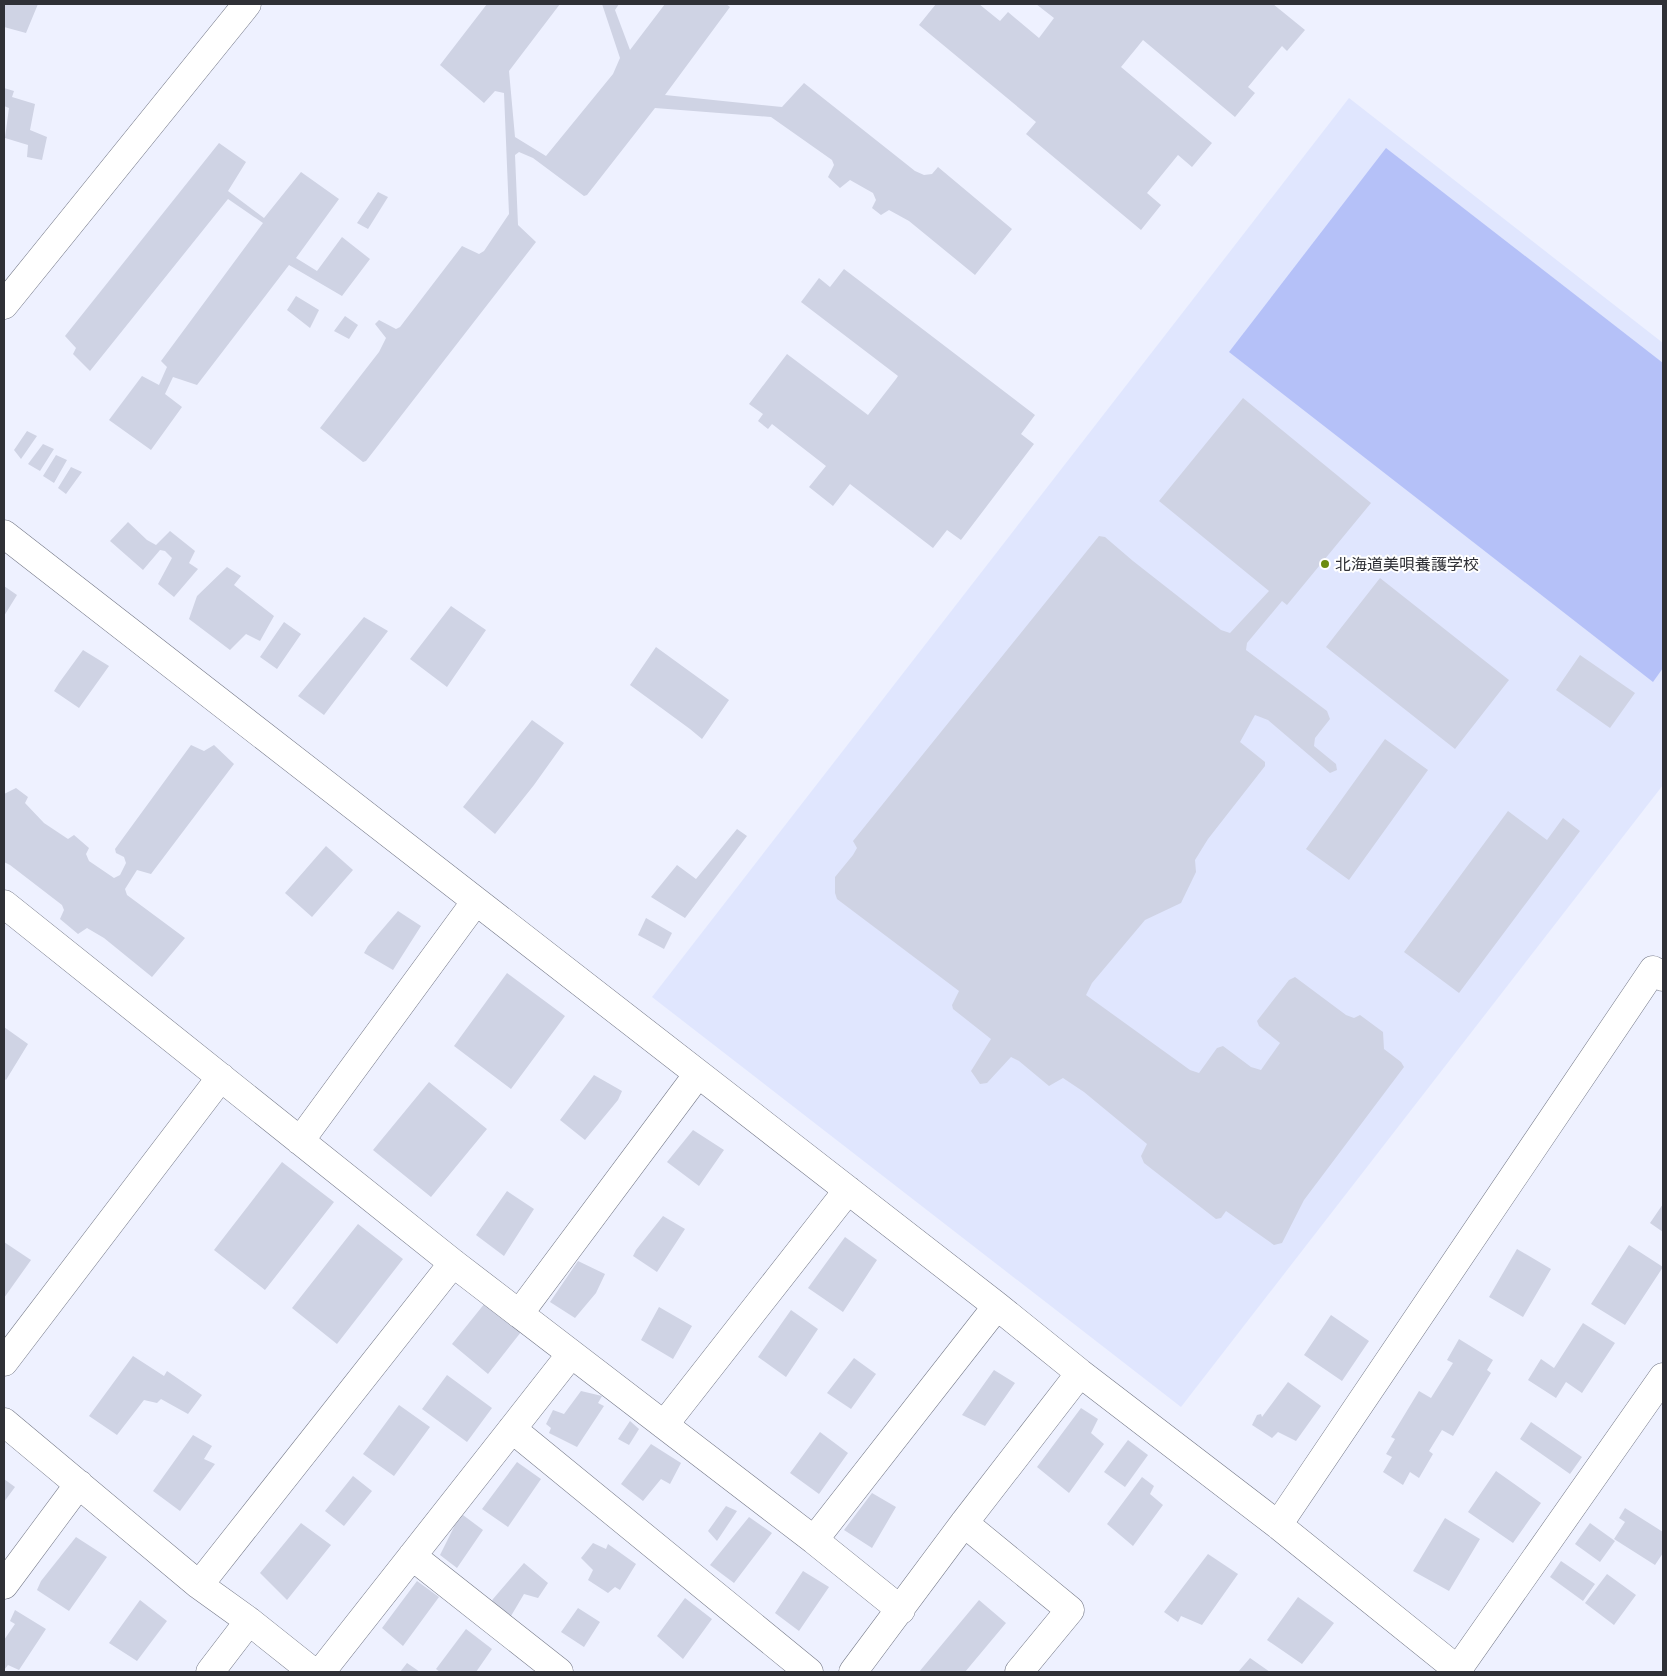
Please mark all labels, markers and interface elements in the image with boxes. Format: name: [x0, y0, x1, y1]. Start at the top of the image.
place label: 北海道美唄養護学校: [1335, 553, 1479, 575]
marker: 北海道美唄養護学校: [1319, 558, 1331, 570]

